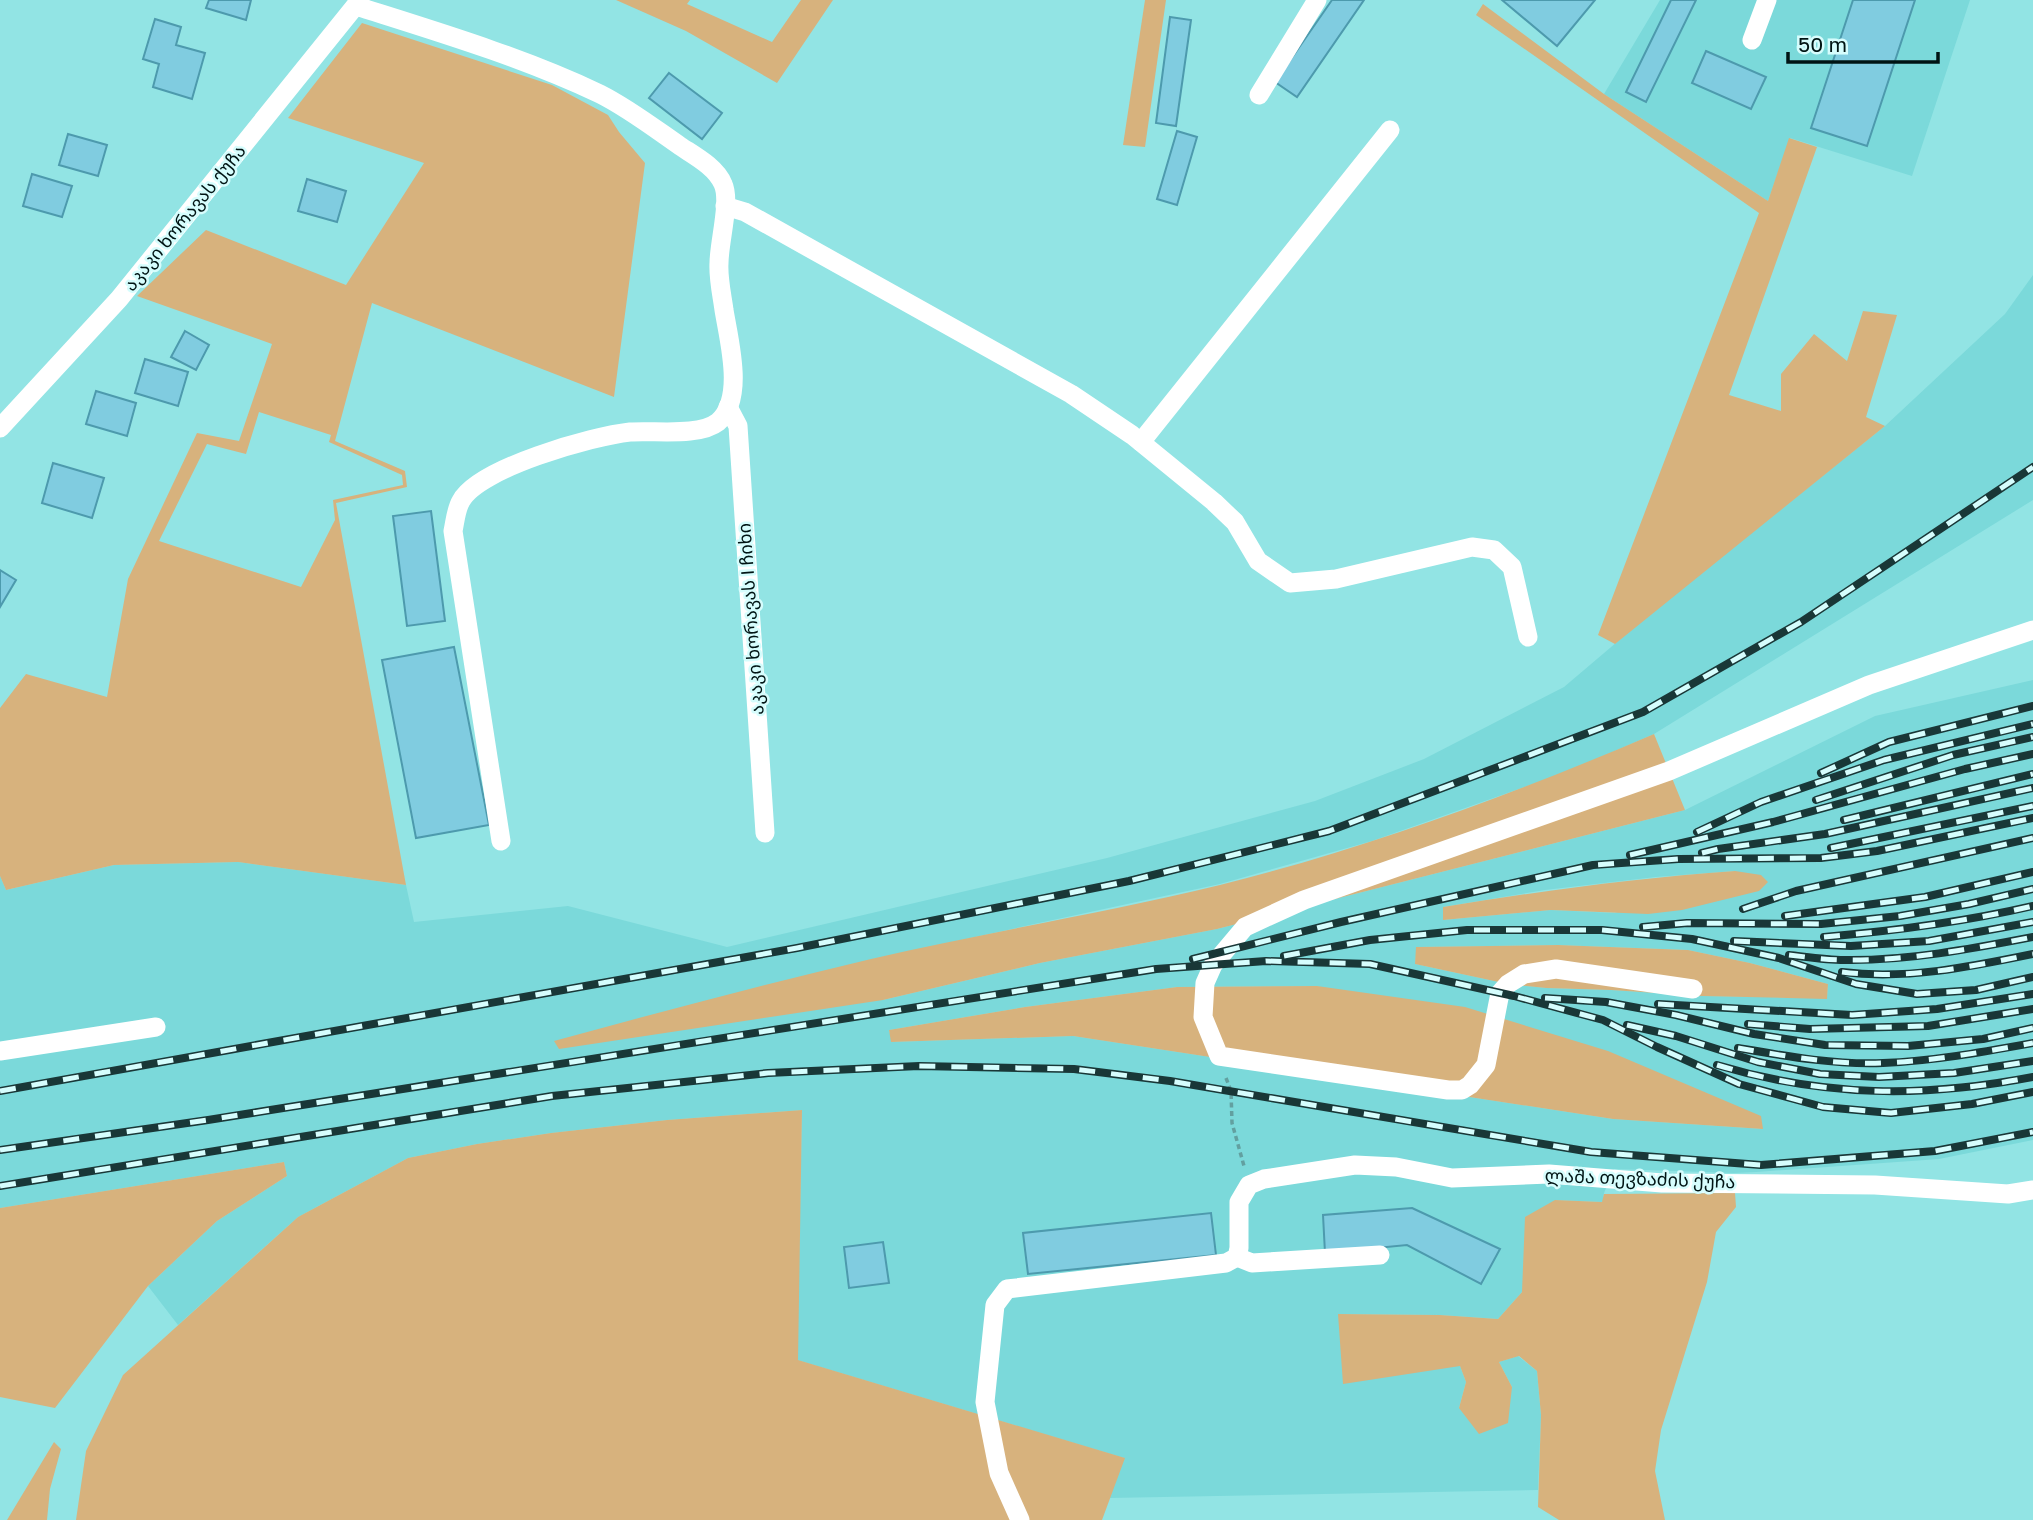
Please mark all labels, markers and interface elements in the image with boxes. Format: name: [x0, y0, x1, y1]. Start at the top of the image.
scale bar: [1788, 21, 1938, 65]
text: 50 m: [1798, 31, 1847, 57]
street label: აკაკი ხორავას ქუჩა: [118, 140, 251, 296]
street label: აკაკი ხორავას I ჩიხი: [732, 522, 769, 716]
street label: ლაშა თევზაძის ქუჩა: [1544, 1164, 1736, 1193]

